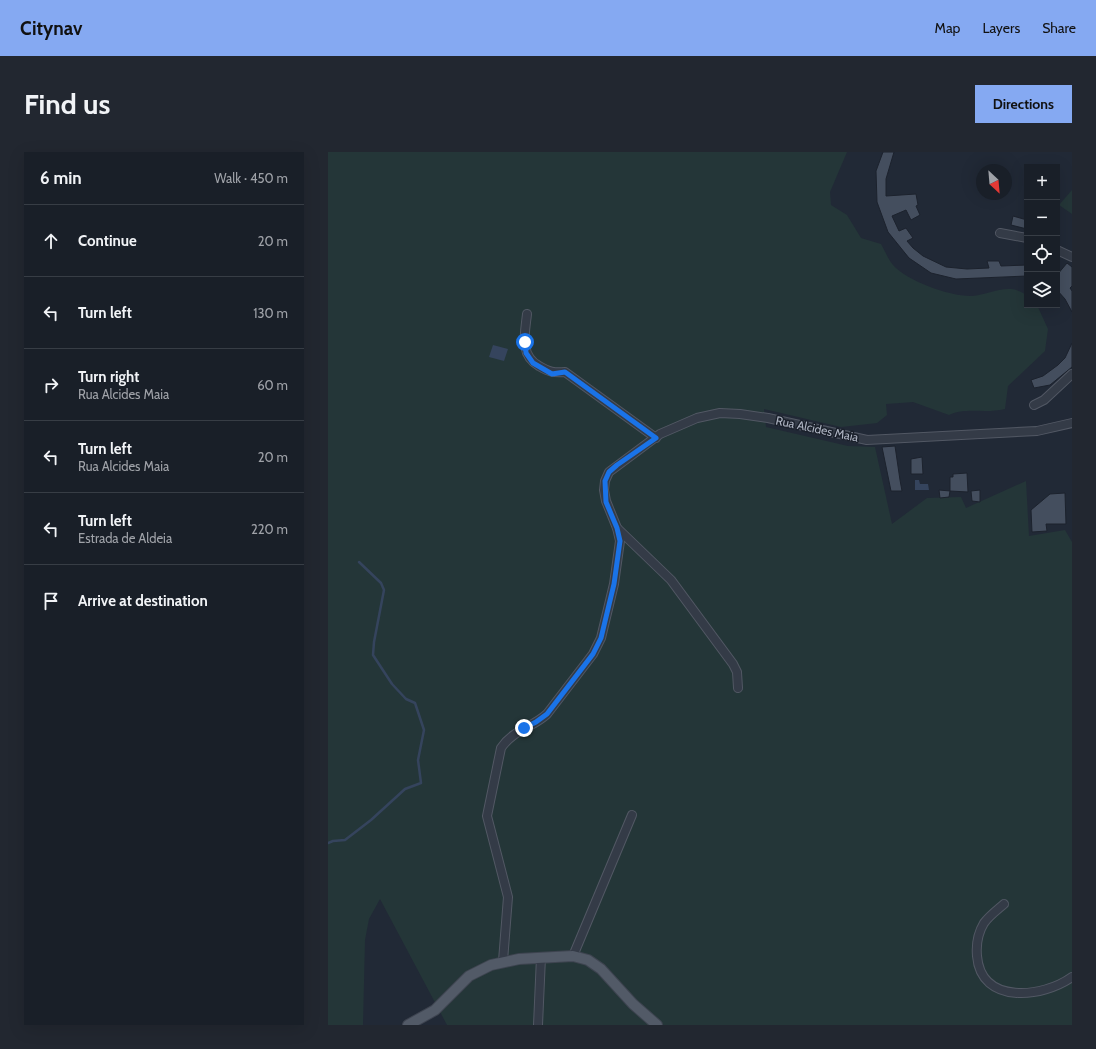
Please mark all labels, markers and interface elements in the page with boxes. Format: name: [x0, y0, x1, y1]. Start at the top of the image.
text: Citynav: [20, 17, 82, 40]
text: Map: [935, 19, 960, 37]
text: Layers: [982, 19, 1020, 37]
text: Share: [1042, 19, 1076, 37]
button: Directions: [975, 85, 1072, 123]
text: Find us: [24, 87, 110, 121]
north arrow: [976, 164, 1012, 200]
map controls: [1024, 164, 1060, 308]
button: +: [1024, 164, 1060, 200]
text: 6 min: [40, 168, 82, 188]
text: Walk · 450 m: [214, 170, 288, 186]
button: −: [1024, 200, 1060, 236]
icon: ahead: [40, 230, 62, 252]
text: Continue: [78, 232, 137, 250]
text: 20 m: [258, 233, 288, 249]
button: locate: [1024, 236, 1060, 272]
button: layers: [1024, 272, 1060, 308]
icon: left: [40, 302, 62, 324]
text: Turn left: [78, 304, 132, 322]
text: 130 m: [253, 305, 288, 321]
route start: [516, 333, 534, 351]
text: Turn right: [78, 368, 139, 386]
icon: right: [40, 374, 62, 396]
text: 60 m: [257, 377, 288, 393]
text: Rua Alcides Maia: [78, 386, 169, 402]
street label: Rua Alcides Maia: [774, 412, 860, 445]
text: Turn left: [78, 440, 132, 458]
icon: left: [40, 446, 62, 468]
text: 20 m: [258, 449, 288, 465]
text: Rua Alcides Maia: [78, 458, 169, 474]
text: Turn left: [78, 512, 132, 530]
icon: left: [40, 518, 62, 540]
text: 220 m: [251, 521, 288, 537]
text: Estrada de Aldeia: [78, 530, 172, 546]
icon: arrive: [40, 590, 62, 612]
text: Arrive at destination: [78, 592, 208, 610]
route end: [515, 719, 533, 737]

